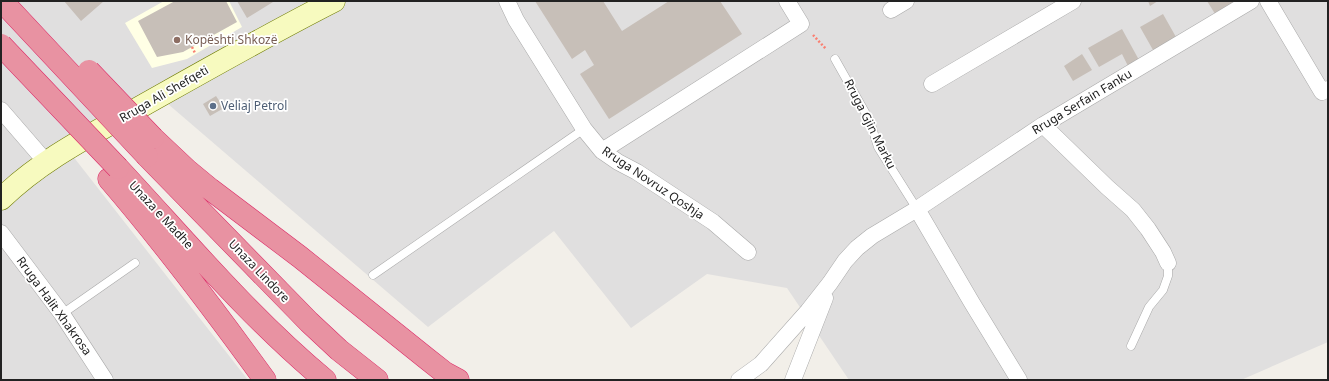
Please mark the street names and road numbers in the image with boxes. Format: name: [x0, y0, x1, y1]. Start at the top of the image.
street label: Rruga Ali Shefqeti: [116, 61, 212, 126]
street label: Rruga Serfain Fanku: [1028, 65, 1135, 138]
street label: Rruga Gjin Marku: [840, 76, 900, 172]
street label: Rruga Novruz Qoshja: [599, 142, 708, 223]
street label: Unaza e Madhe: [125, 177, 198, 253]
street label: Unaza Lindore: [225, 235, 294, 306]
street label: Rruga Halit Xhakrosa: [13, 253, 96, 359]

